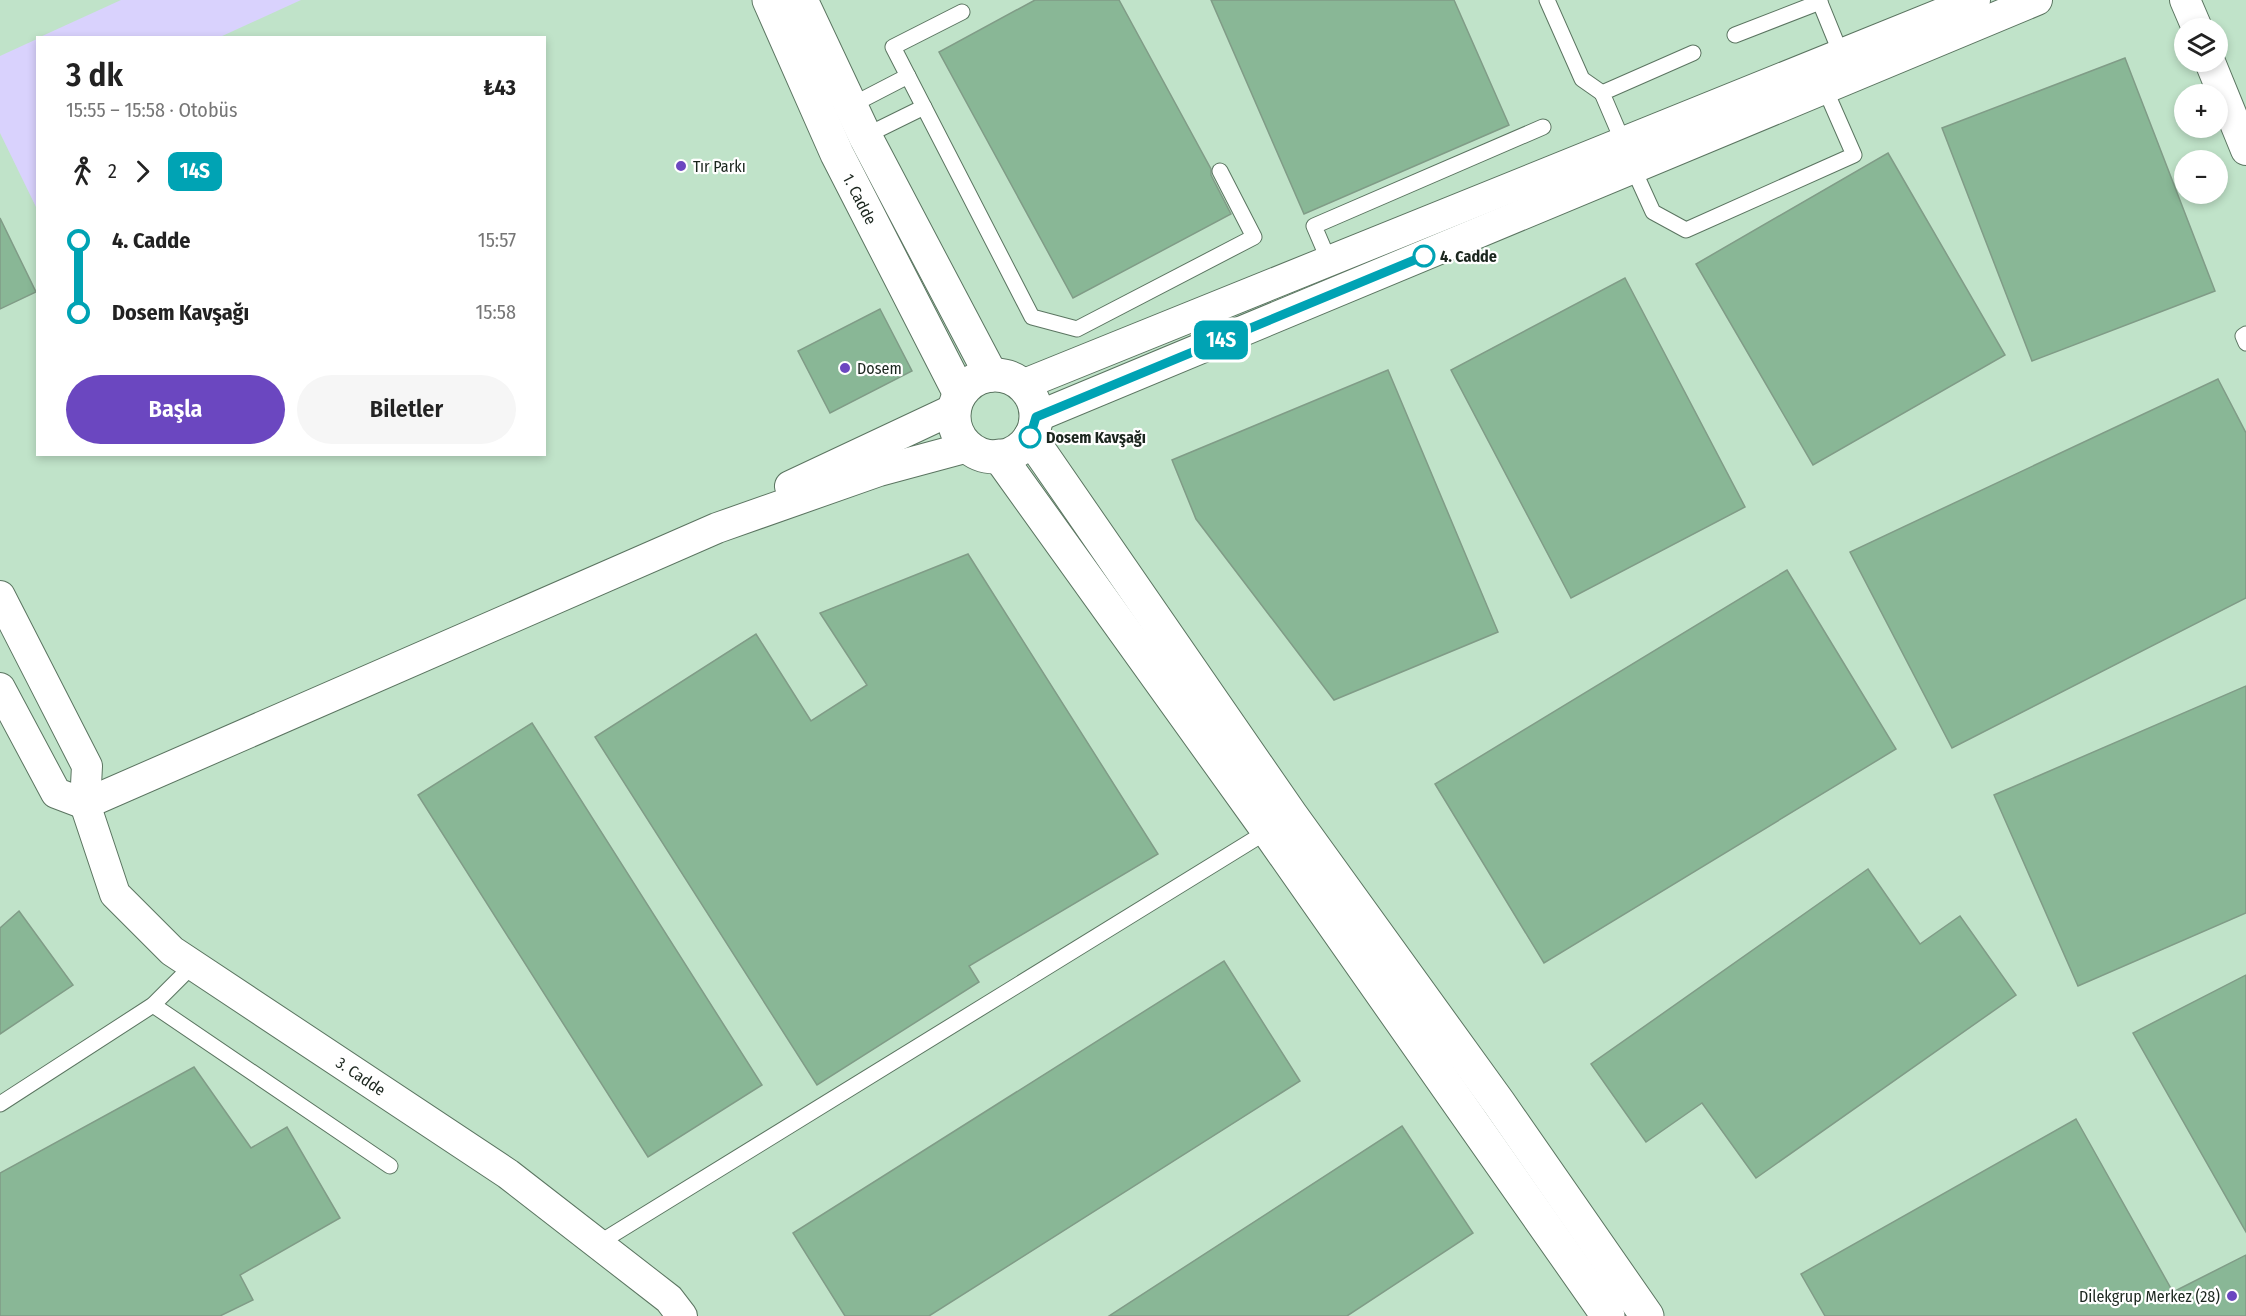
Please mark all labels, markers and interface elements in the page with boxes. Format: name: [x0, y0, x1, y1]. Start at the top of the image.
map controls: [2174, 18, 2228, 204]
button: layers: [2174, 18, 2228, 72]
text: 3 dk: [66, 55, 123, 95]
text: ₺43: [483, 74, 516, 101]
button: +: [2174, 84, 2228, 138]
text: 15:55 – 15:58 · Otobüs: [66, 98, 238, 122]
button: −: [2174, 150, 2228, 204]
icon: walk: [66, 155, 99, 188]
icon: forward: [126, 155, 159, 188]
place label: Tır Parkı: [693, 157, 746, 176]
text: 14S: [180, 158, 210, 184]
text: 2: [108, 159, 117, 183]
marker: Tır Parkı: [674, 159, 688, 173]
street label: 1. Cadde: [839, 171, 880, 228]
text: 4. Cadde: [112, 227, 190, 254]
text: 15:57: [478, 228, 516, 252]
marker: 4. Cadde: [1413, 245, 1435, 267]
place label: 4. Cadde: [1440, 247, 1497, 266]
text: Dosem Kavşağı: [112, 299, 249, 326]
text: 15:58: [476, 300, 516, 324]
line badge: 14S: [1186, 320, 1256, 360]
text: 14S: [1206, 327, 1236, 353]
place label: Dosem: [857, 359, 902, 378]
marker: Dosem: [838, 361, 852, 375]
button: Başla: [66, 375, 285, 444]
button: Biletler: [297, 375, 516, 444]
marker: Dosem Kavşağı: [1019, 426, 1041, 448]
place label: Dosem Kavşağı: [1046, 428, 1146, 448]
street label: 3. Cadde: [333, 1053, 389, 1100]
place label: Dilekgrup Merkez (28): [2079, 1287, 2220, 1306]
marker: Dilekgrup Merkez (28): [2225, 1289, 2239, 1303]

